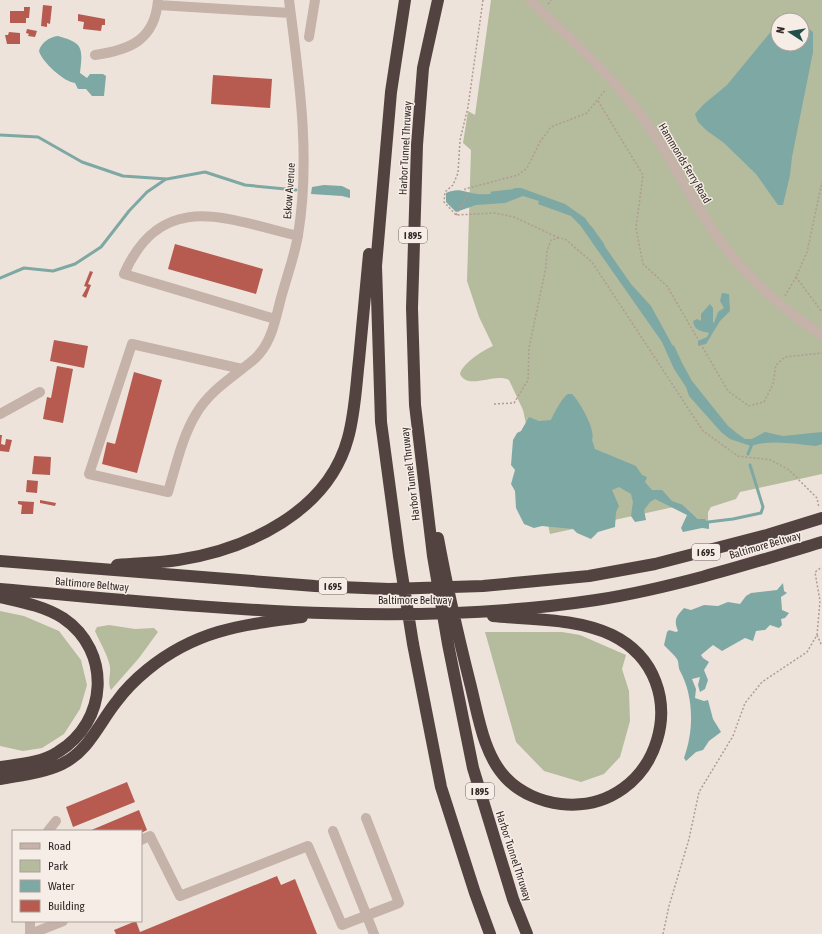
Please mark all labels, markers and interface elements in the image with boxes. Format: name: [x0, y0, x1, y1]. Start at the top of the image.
north arrow: [770, 12, 810, 52]
text: N: [774, 25, 787, 34]
street label: Harbor Tunnel Thruway: [397, 100, 413, 195]
street label: Hammonds Ferry Road: [656, 121, 714, 205]
street label: Eskow Avenue: [281, 162, 297, 220]
road number: I 895: [399, 227, 427, 243]
street label: Harbor Tunnel Thruway: [398, 426, 422, 521]
street label: Baltimore Beltway: [728, 529, 803, 561]
road number: I 695: [692, 544, 720, 560]
street label: Baltimore Beltway: [55, 575, 130, 593]
road number: I 695: [319, 578, 347, 594]
street label: Baltimore Beltway: [378, 594, 453, 606]
road number: I 895: [466, 783, 494, 799]
street label: Harbor Tunnel Thruway: [494, 809, 534, 903]
legend: [12, 830, 142, 922]
text: Road: [48, 839, 71, 853]
text: Park: [48, 859, 69, 873]
text: Water: [48, 879, 75, 893]
text: Building: [48, 899, 86, 913]

